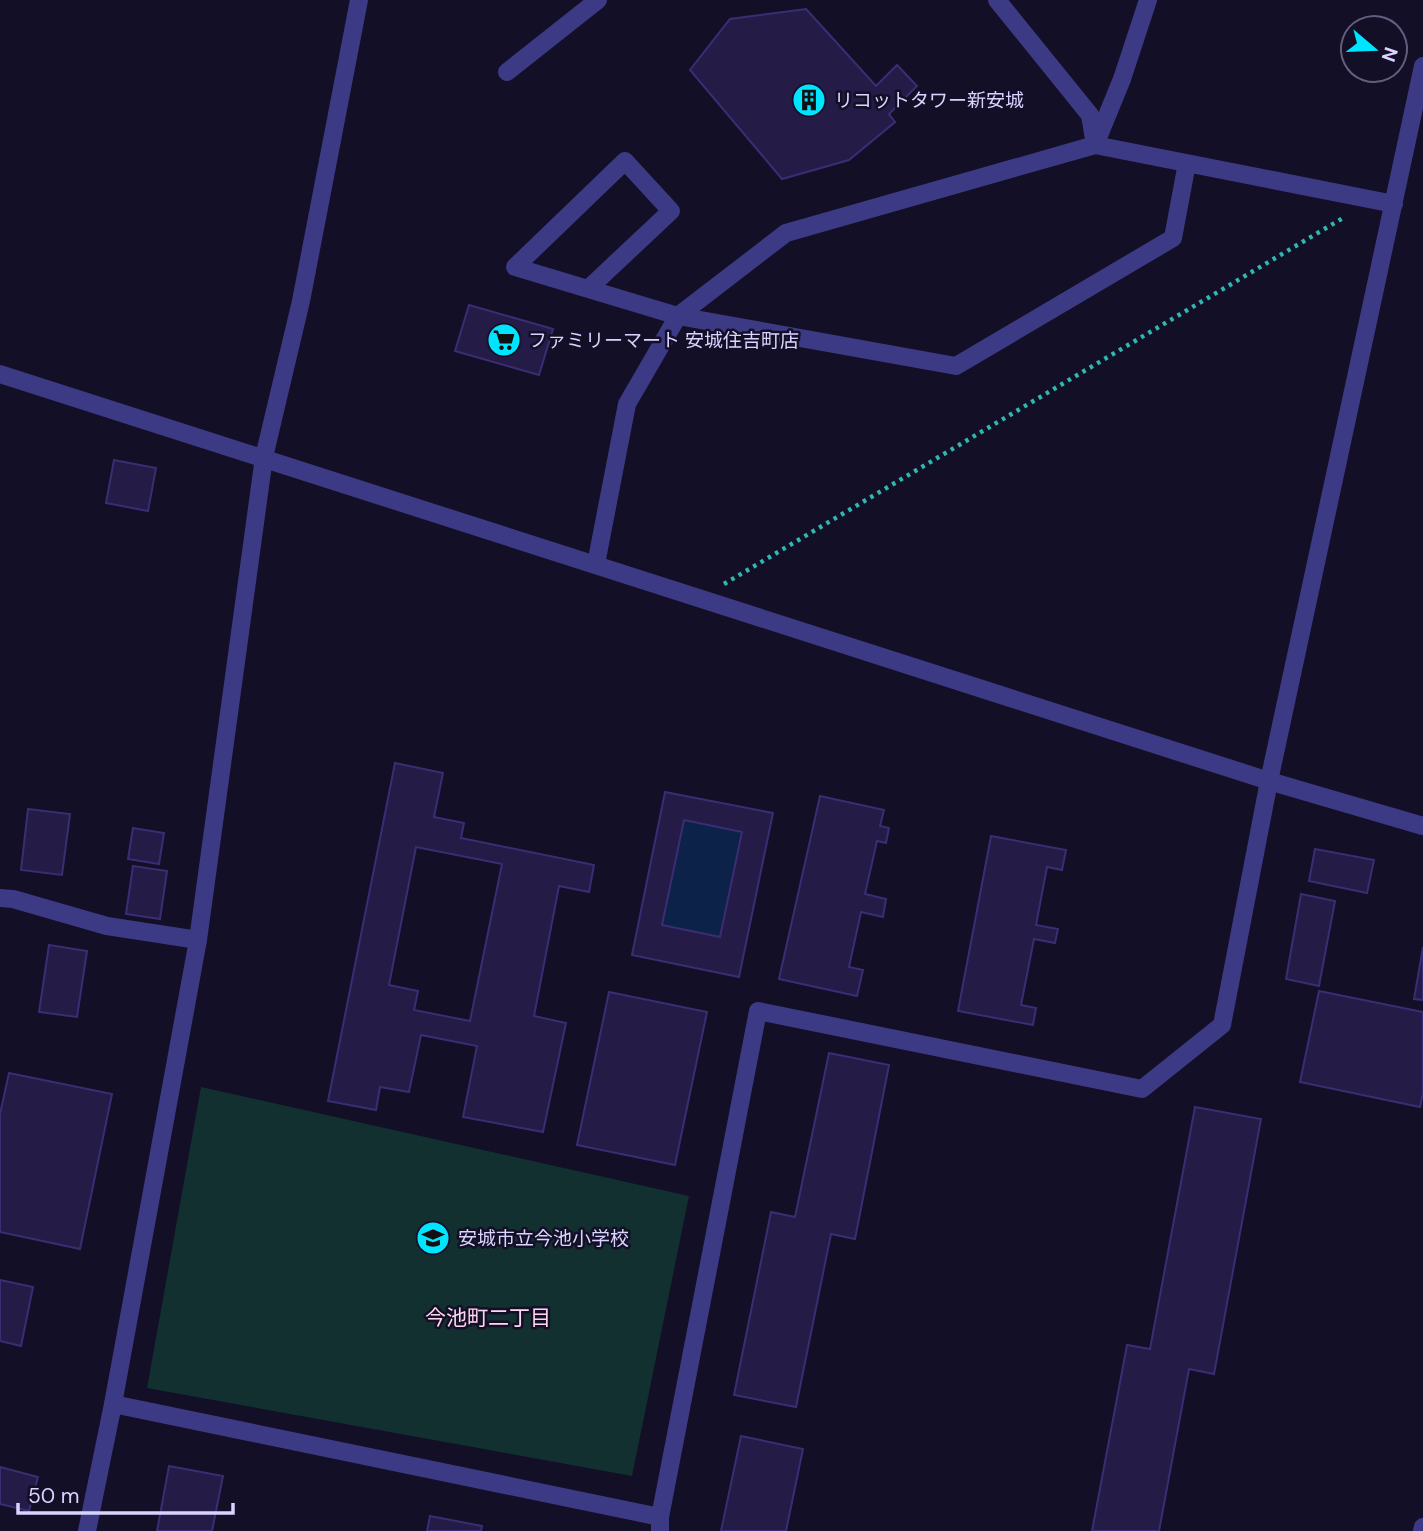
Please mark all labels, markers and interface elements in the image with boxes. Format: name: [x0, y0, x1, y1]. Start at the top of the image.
north arrow: [1339, 14, 1409, 84]
text: N: [1376, 44, 1404, 65]
building icon: リコットタワー新安城: [790, 81, 828, 119]
place label: リコットタワー新安城: [834, 88, 1024, 113]
supermarket icon: ファミリーマート 安城住吉町店: [485, 321, 523, 359]
place label: ファミリーマート 安城住吉町店: [528, 328, 799, 353]
school or university icon: 安城市立今池小学校: [414, 1219, 452, 1257]
place label: 安城市立今池小学校: [458, 1226, 629, 1251]
district label: 今池町二丁目: [425, 1304, 551, 1332]
scale bar: [18, 1472, 233, 1516]
text: 50 m: [28, 1482, 79, 1510]

